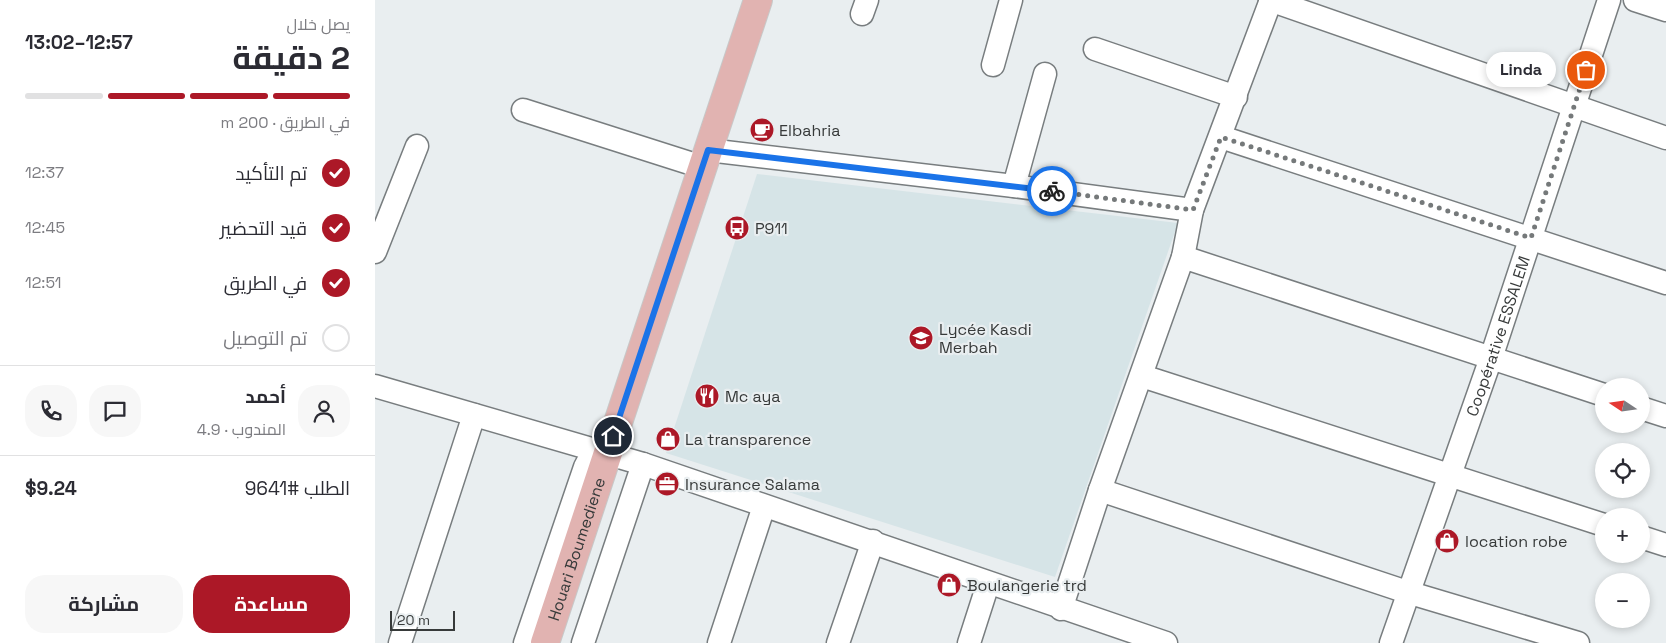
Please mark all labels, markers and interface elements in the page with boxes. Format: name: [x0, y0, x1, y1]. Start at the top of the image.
text: يصل خلال: [287, 14, 350, 35]
text: 12:57–13:02: [25, 30, 133, 55]
text: 2 دقيقة: [232, 38, 350, 78]
pin: [1565, 49, 1607, 91]
callout: Linda: [1486, 52, 1556, 88]
icon: bag: [1572, 56, 1600, 84]
text: Linda: [1500, 59, 1542, 80]
text: في الطريق · 200 m: [221, 112, 350, 133]
cafe icon: Elbahria: [749, 117, 775, 143]
place label: Elbahria: [779, 120, 840, 141]
icon: check: [322, 159, 350, 187]
text: تم التأكيد: [235, 161, 307, 186]
text: 12:37: [25, 162, 64, 183]
courier: [1027, 166, 1077, 216]
icon: bike: [1038, 177, 1066, 205]
icon: check: [322, 214, 350, 242]
bus stop icon: P911: [724, 215, 750, 241]
text: قيد التحضير: [220, 216, 307, 241]
text: 12:45: [25, 217, 65, 238]
place label: P911: [755, 218, 788, 239]
street label: Coopérative ESSALEM: [1461, 253, 1534, 419]
icon: check: [322, 269, 350, 297]
text: في الطريق: [224, 271, 307, 296]
text: 12:51: [25, 272, 61, 293]
place label: Lycée Kasdi Merbah: [939, 319, 1032, 358]
school or university icon: Lycée Kasdi Merbah: [908, 325, 934, 351]
text: تم التوصيل: [223, 326, 307, 351]
north arrow: [1595, 378, 1650, 432]
map controls: [1595, 378, 1650, 628]
restaurant icon: Mc aya: [694, 383, 720, 409]
text: أحمد: [245, 384, 286, 409]
button: phone: [25, 385, 77, 437]
button: chat: [89, 385, 141, 437]
button: person: [298, 385, 350, 437]
place label: Mc aya: [725, 386, 781, 407]
pin: [592, 415, 634, 457]
text: المندوب · 4.9: [197, 419, 286, 440]
icon: home: [599, 422, 627, 450]
shop icon: La transparence: [655, 426, 681, 452]
place label: La transparence: [685, 429, 811, 450]
button: locate: [1595, 443, 1650, 498]
office icon: Insurance Salama: [654, 471, 680, 497]
place label: Insurance Salama: [685, 474, 820, 495]
street label: Houari Boumediene: [543, 475, 610, 624]
text: $9.24: [25, 476, 77, 501]
text: الطلب #9641: [245, 476, 350, 501]
button: +: [1595, 508, 1650, 563]
shop icon: location robe: [1434, 528, 1460, 554]
place label: location robe: [1465, 531, 1568, 552]
shop icon: Boulangerie trd: [936, 572, 962, 598]
button: −: [1595, 573, 1650, 628]
button: مشاركة: [25, 575, 183, 633]
button: مساعدة: [193, 575, 350, 633]
place label: Boulangerie trd: [967, 575, 1087, 596]
scale bar: [390, 608, 455, 631]
text: 20 m: [397, 611, 430, 629]

